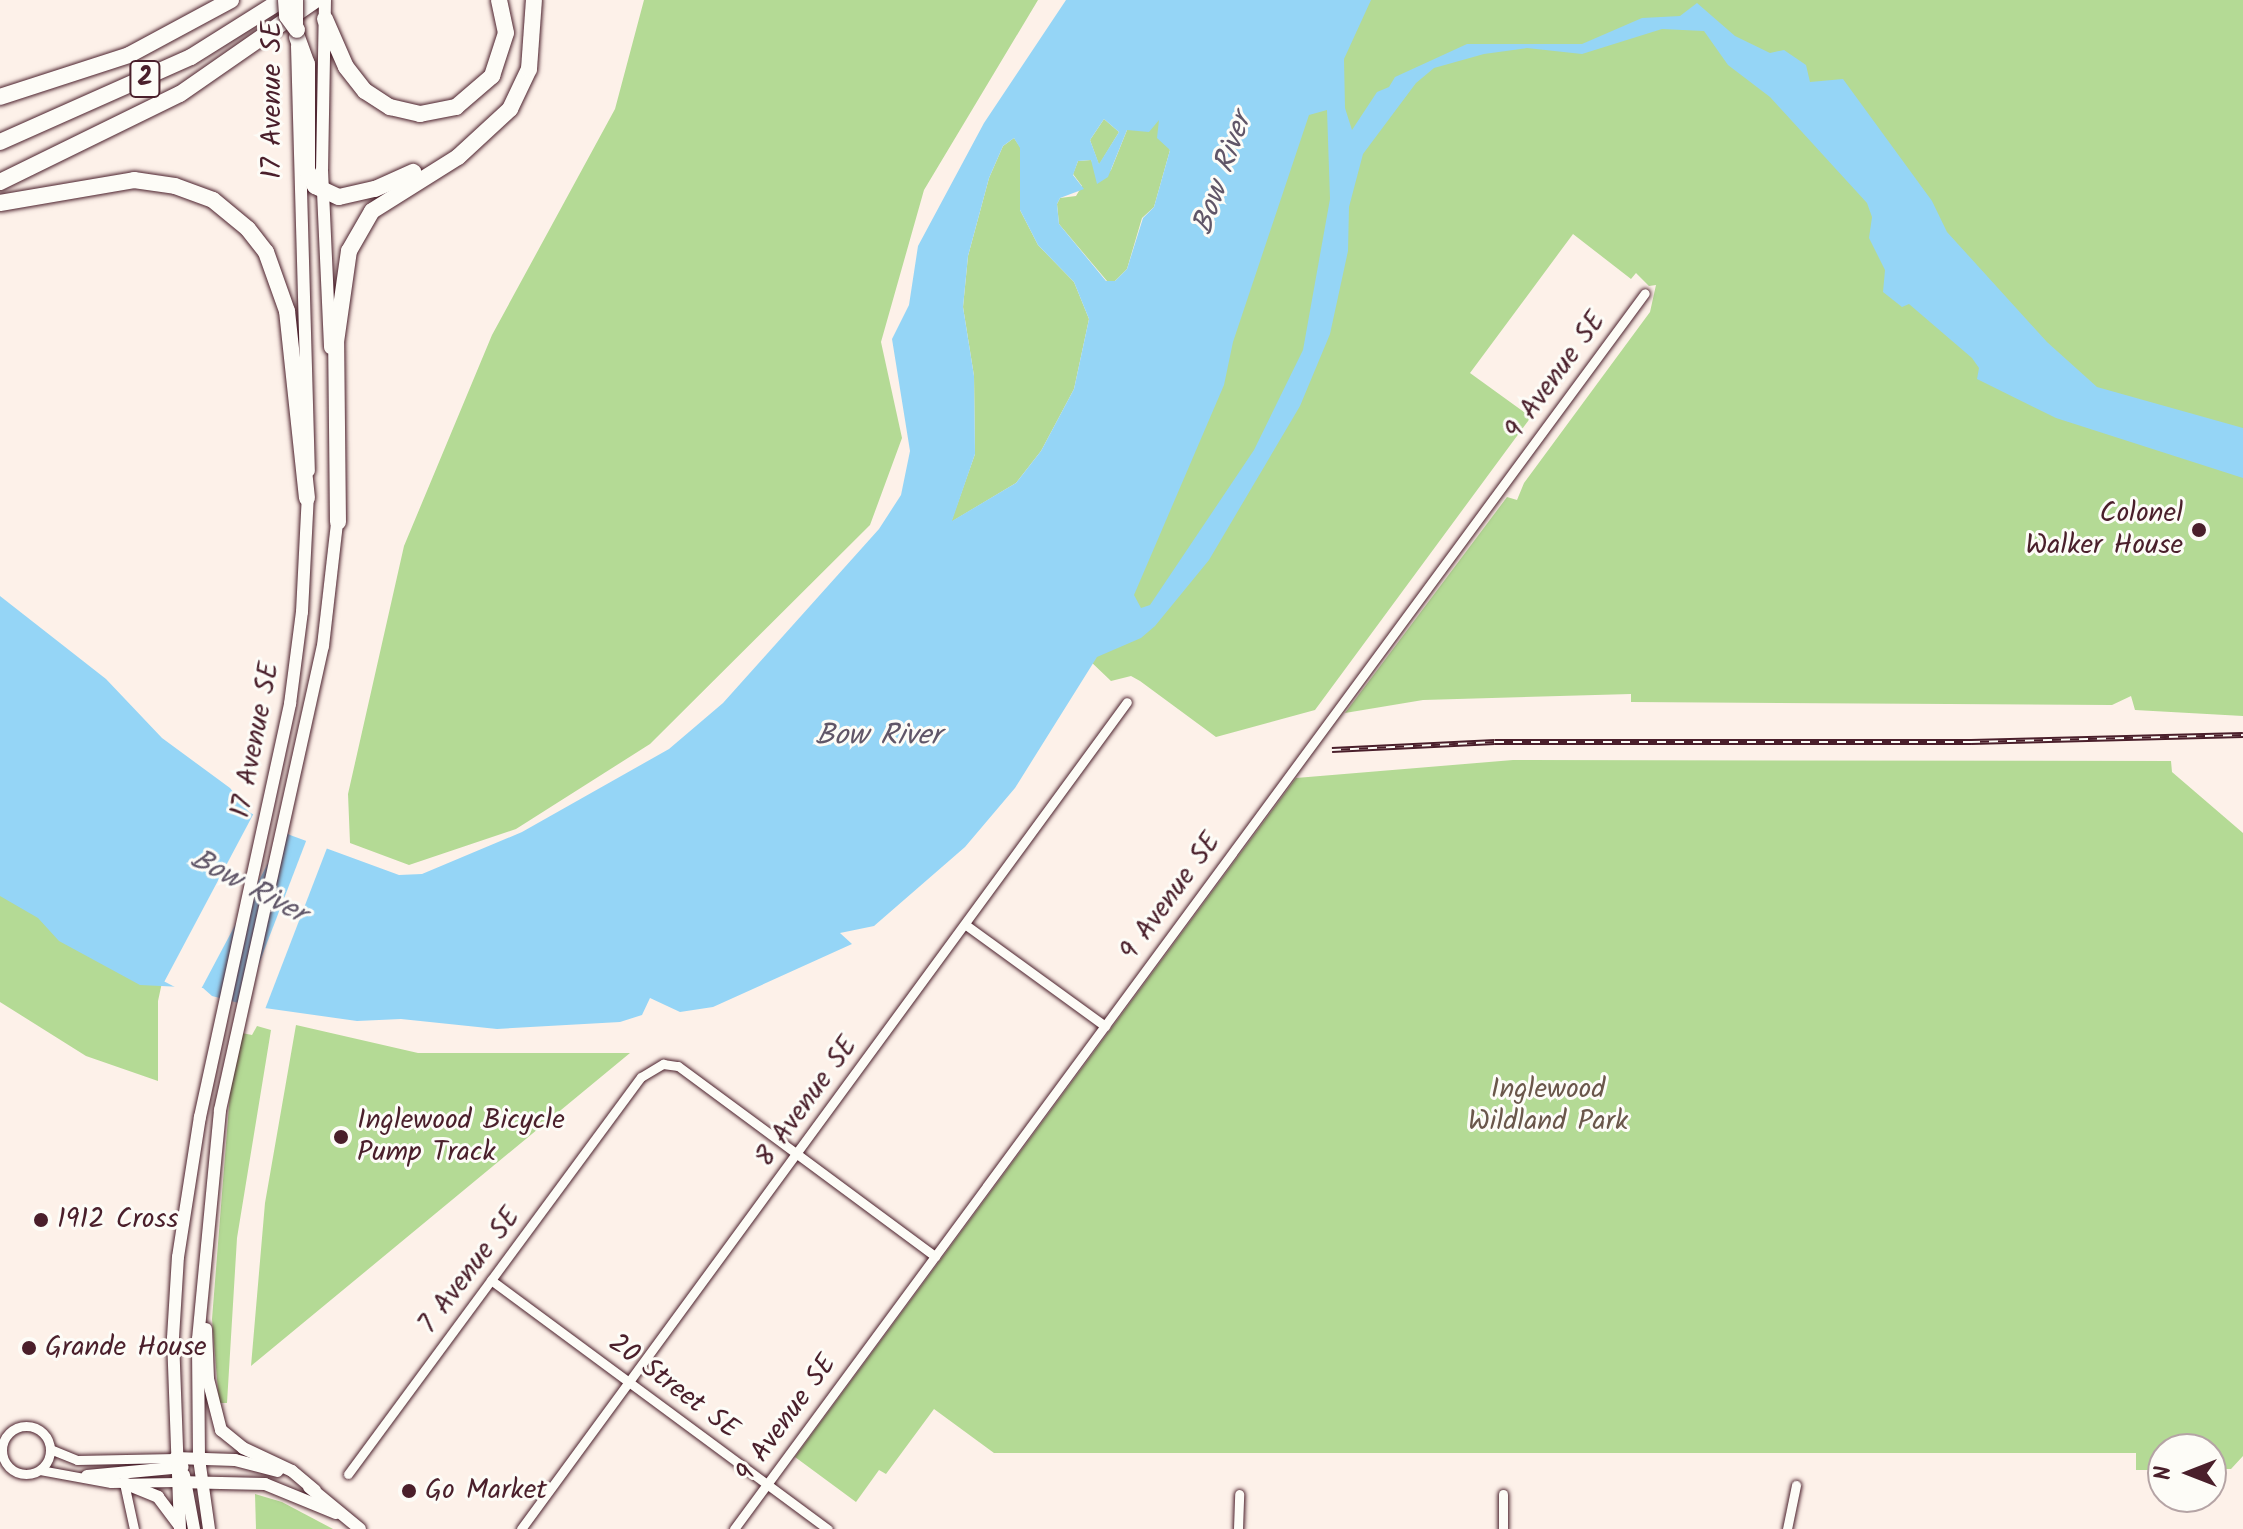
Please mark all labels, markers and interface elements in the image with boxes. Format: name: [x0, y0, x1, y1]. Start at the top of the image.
street label: 17 Avenue SE: [256, 21, 290, 179]
road number: 2: [129, 57, 161, 101]
water label: Bow River: [1186, 109, 1260, 239]
street label: 9 Avenue SE: [1498, 306, 1614, 446]
place label: Colonel Walker House: [2025, 497, 2183, 563]
marker: Colonel Walker House: [2190, 521, 2208, 539]
street label: 17 Avenue SE: [224, 659, 288, 821]
water label: Bow River: [815, 718, 941, 754]
street label: 9 Avenue SE: [1113, 827, 1229, 967]
water label: Bow River: [184, 842, 312, 932]
street label: 8 Avenue SE: [748, 1030, 866, 1174]
park label: Inglewood Wildland Park: [1468, 1073, 1628, 1139]
place label: Inglewood Bicycle Pump Track: [357, 1104, 565, 1170]
marker: Inglewood Bicycle Pump Track: [332, 1128, 350, 1146]
street label: 7 Avenue SE: [412, 1201, 528, 1341]
place label: 1912 Cross: [57, 1203, 178, 1237]
marker: 1912 Cross: [32, 1211, 50, 1229]
street label: 20 Street SE: [601, 1327, 745, 1447]
place label: Grande House: [45, 1331, 207, 1365]
marker: Grande House: [20, 1339, 38, 1357]
street label: 9 Avenue SE: [729, 1349, 845, 1489]
north arrow: [2147, 1433, 2227, 1513]
text: N: [2147, 1466, 2182, 1480]
place label: Go Market: [425, 1474, 547, 1508]
marker: Go Market: [400, 1482, 418, 1500]

